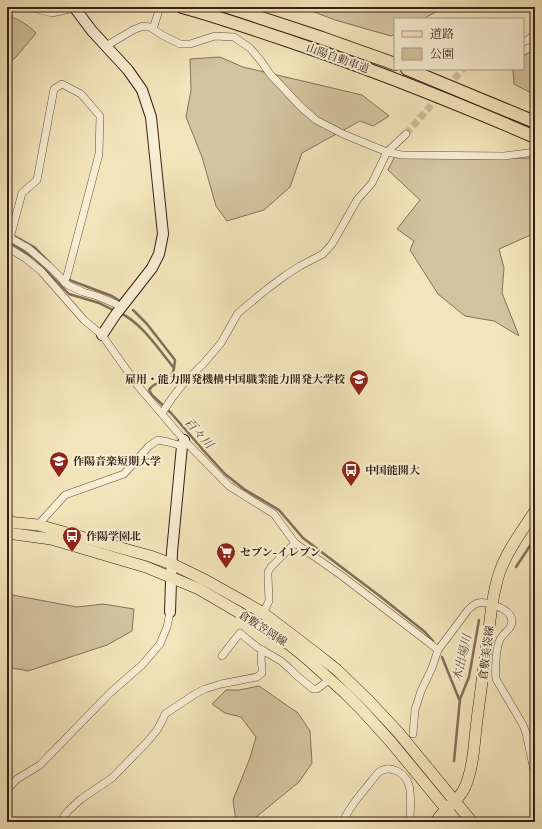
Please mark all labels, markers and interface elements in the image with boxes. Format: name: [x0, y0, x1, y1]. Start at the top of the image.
legend: [394, 18, 524, 70]
text: 道路: [430, 27, 454, 43]
street label: 山陽自動車道: [304, 41, 371, 78]
text: 公園: [430, 47, 454, 63]
school or university icon: 雇用・能力開発機構中国職業能力開発大学校: [348, 368, 370, 396]
place label: 雇用・能力開発機構中国職業能力開発大学校: [125, 373, 345, 388]
water label: 百々川: [180, 415, 218, 454]
school or university icon: 作陽音楽短期大学: [48, 450, 70, 478]
place label: 作陽音楽短期大学: [73, 455, 161, 470]
bus stop icon: 中国能開大: [340, 459, 362, 487]
place label: 中国能開大: [365, 464, 420, 479]
bus stop icon: 作陽学園北: [61, 525, 83, 553]
place label: 作陽学園北: [86, 530, 141, 545]
supermarket icon: セブン-イレブン: [215, 541, 237, 569]
place label: セブン-イレブン: [240, 546, 321, 561]
street label: 倉敷笠岡線: [235, 608, 289, 651]
street label: 倉敷美袋線: [477, 625, 498, 681]
water label: 木出場川: [450, 631, 477, 683]

